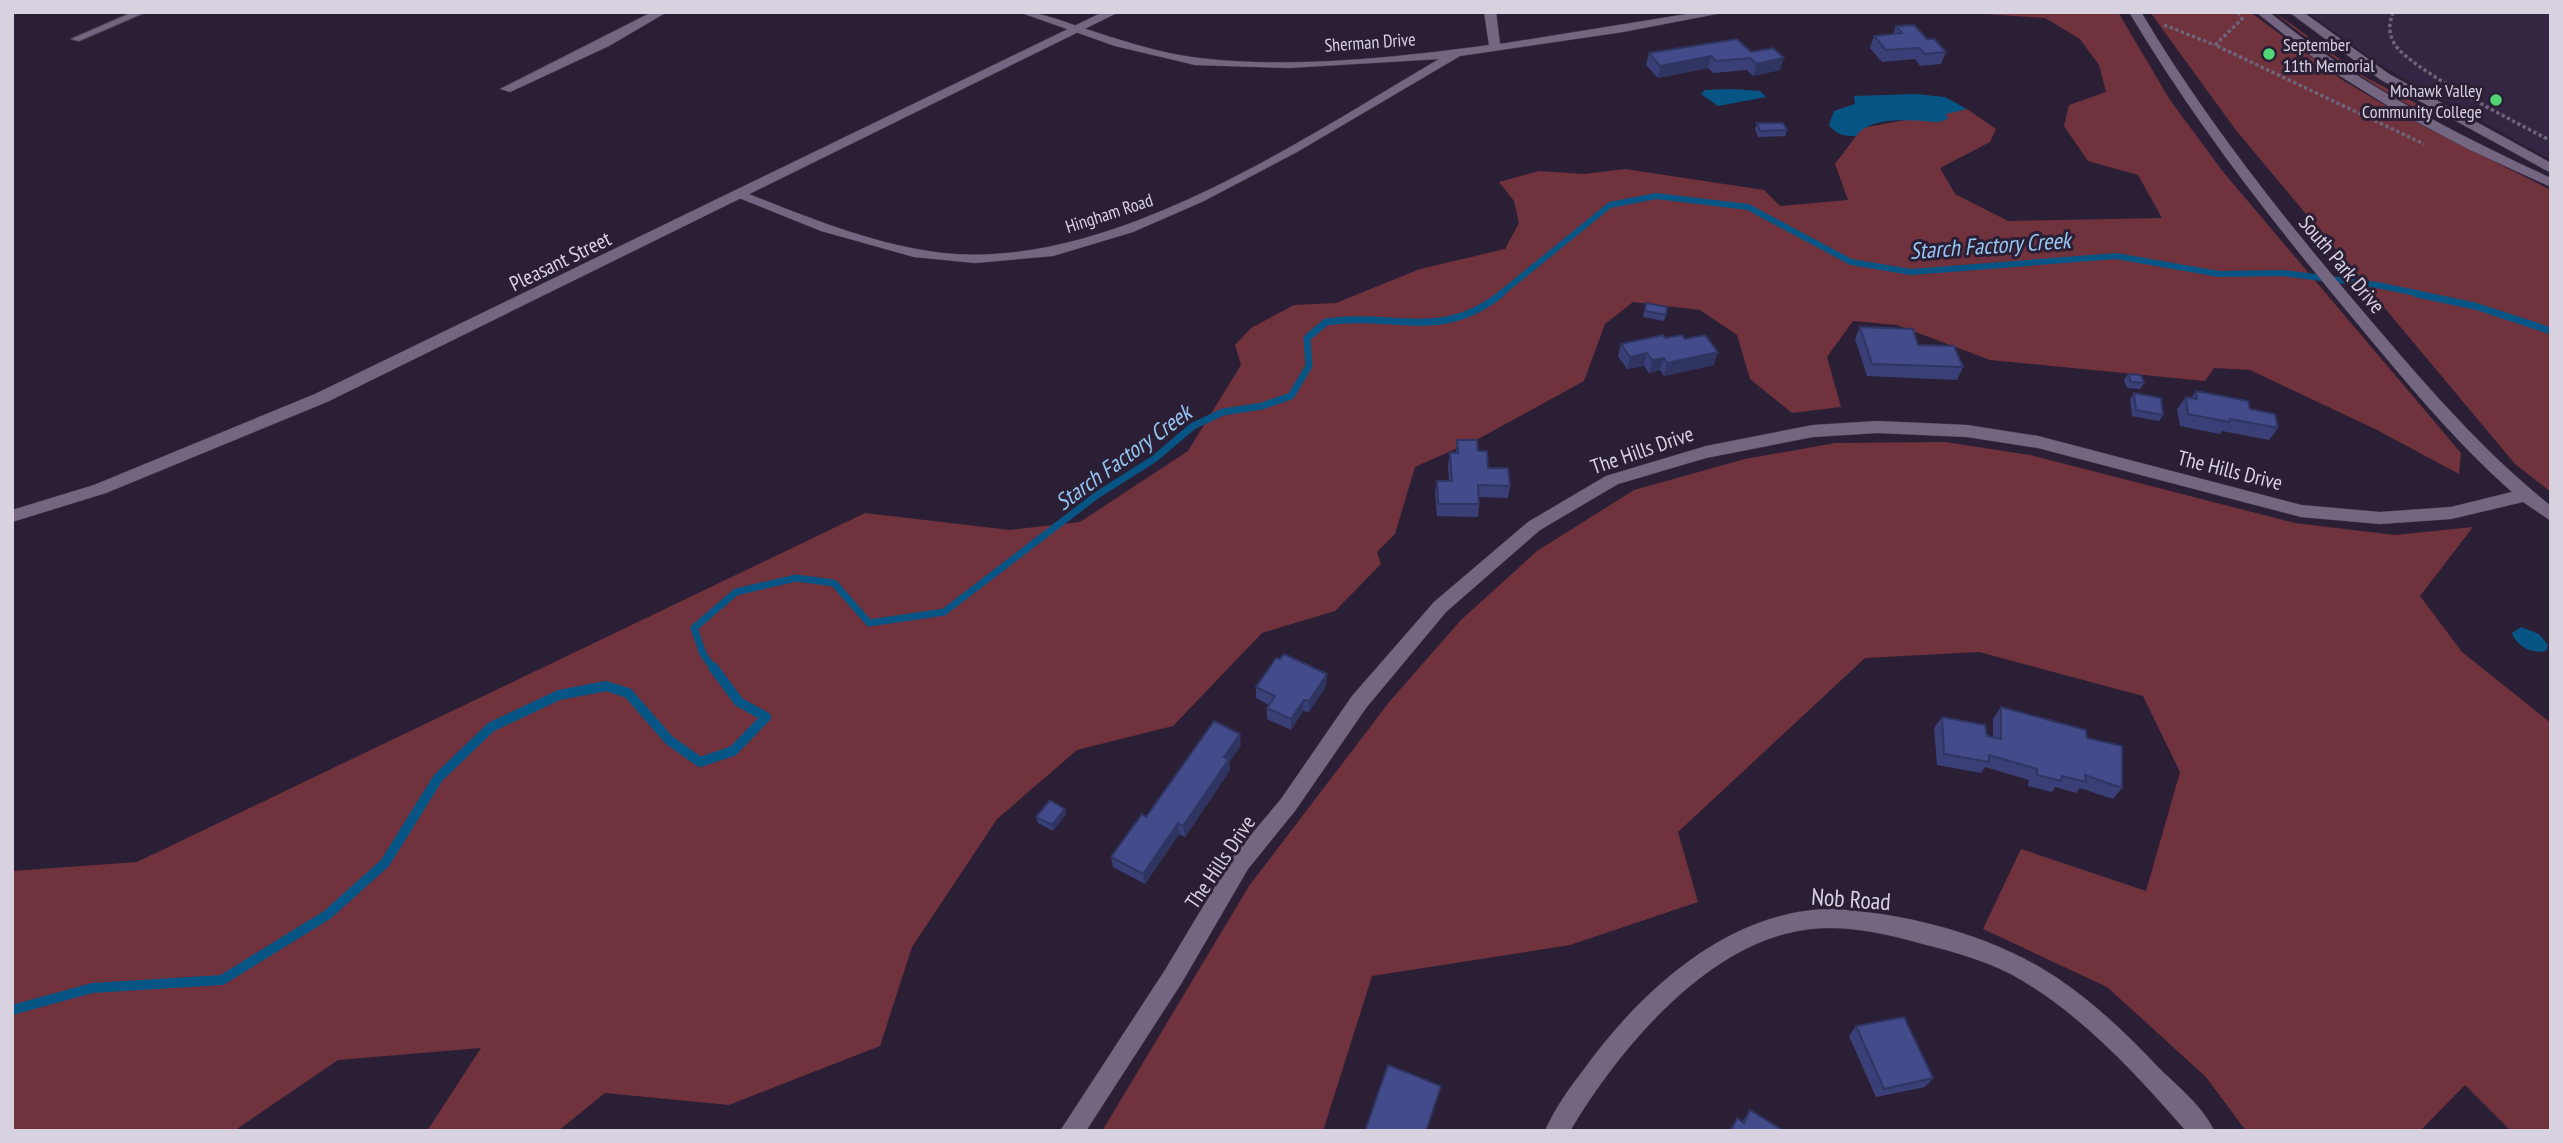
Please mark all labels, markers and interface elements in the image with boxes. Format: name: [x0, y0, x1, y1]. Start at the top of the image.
street label: Sherman Drive: [1324, 27, 1416, 57]
place label: September 11th Memorial: [2283, 33, 2375, 77]
marker: September 11th Memorial: [2261, 46, 2277, 62]
place label: Mohawk Valley Community College: [2362, 79, 2482, 123]
marker: Mohawk Valley Community College: [2488, 92, 2504, 108]
street label: Hingham Road: [1062, 188, 1156, 238]
street label: South Park Drive: [2293, 209, 2391, 319]
street label: Pleasant Street: [505, 225, 615, 297]
water label: Starch Factory Creek: [1909, 225, 2075, 265]
water label: Starch Factory Creek: [1049, 396, 1199, 516]
street label: The Hills Drive: [1587, 420, 1697, 480]
street label: The Hills Drive: [2175, 444, 2285, 496]
street label: The Hills Drive: [1179, 810, 1261, 914]
street label: Nob Road: [1810, 881, 1892, 917]

